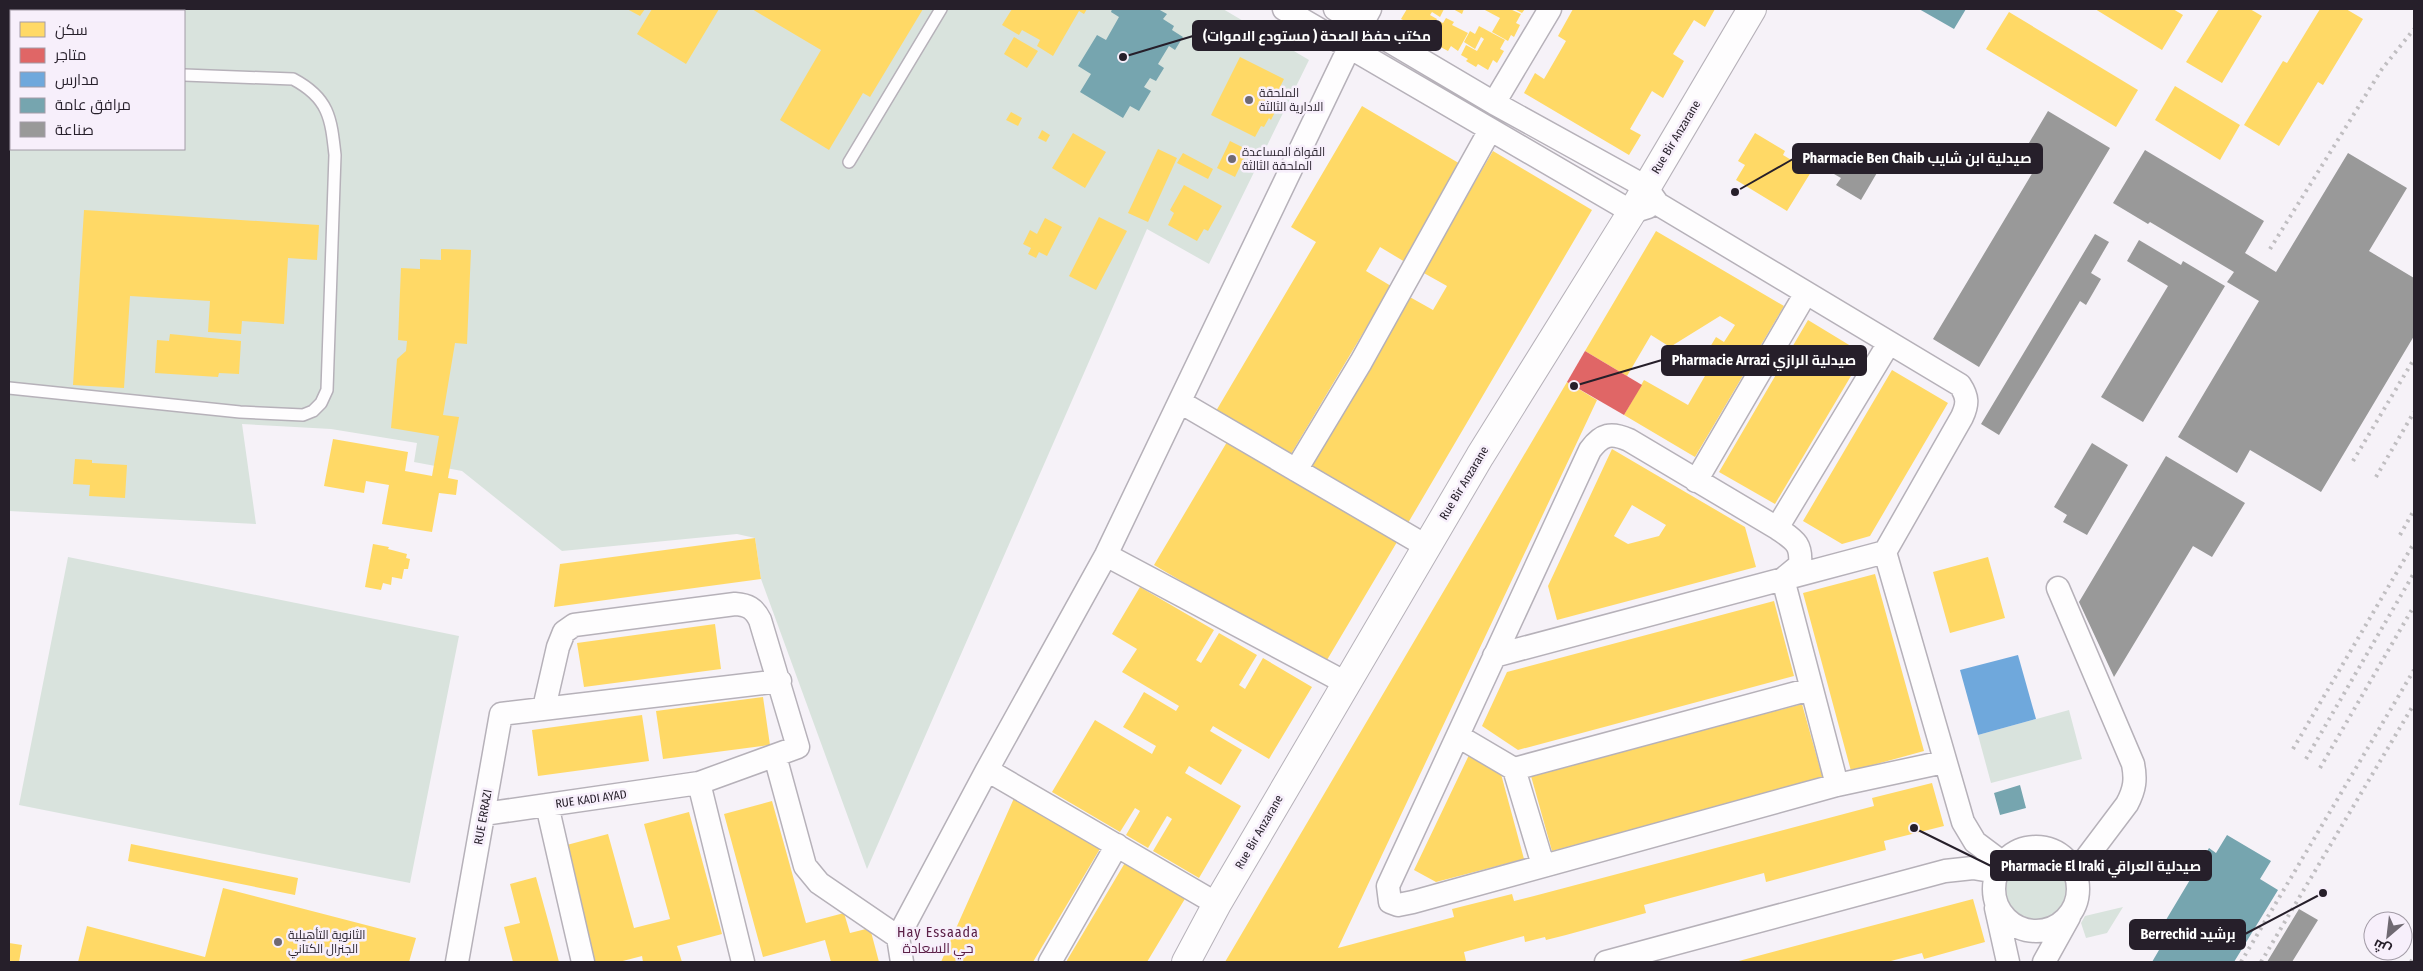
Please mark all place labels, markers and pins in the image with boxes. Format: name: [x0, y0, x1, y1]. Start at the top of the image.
callout: مكتب حفظ الصحة ( مستودع الاموات): [1193, 21, 1441, 50]
place label: الملحقة الادارية الثالثة: [1259, 86, 1323, 114]
marker: الملحقة الادارية الثالثة: [1243, 94, 1255, 106]
callout: Pharmacie Ben Chaib صيدلية ابن شايب: [1793, 144, 2042, 173]
place label: القواة المساعدة الملحقة الثالثة: [1242, 145, 1325, 173]
marker: القواة المساعدة الملحقة الثالثة: [1226, 153, 1238, 165]
callout: Pharmacie Arrazi صيدلية الرازي: [1662, 346, 1866, 375]
callout: Pharmacie El Iraki صيدلية العراقي: [1991, 851, 2211, 880]
callout: Berrechid برشيد: [2130, 920, 2245, 949]
place label: الثانوية التأهيلية الجنرال الكتاني: [288, 927, 366, 959]
marker: الثانوية التأهيلية الجنرال الكتاني: [272, 936, 284, 948]

